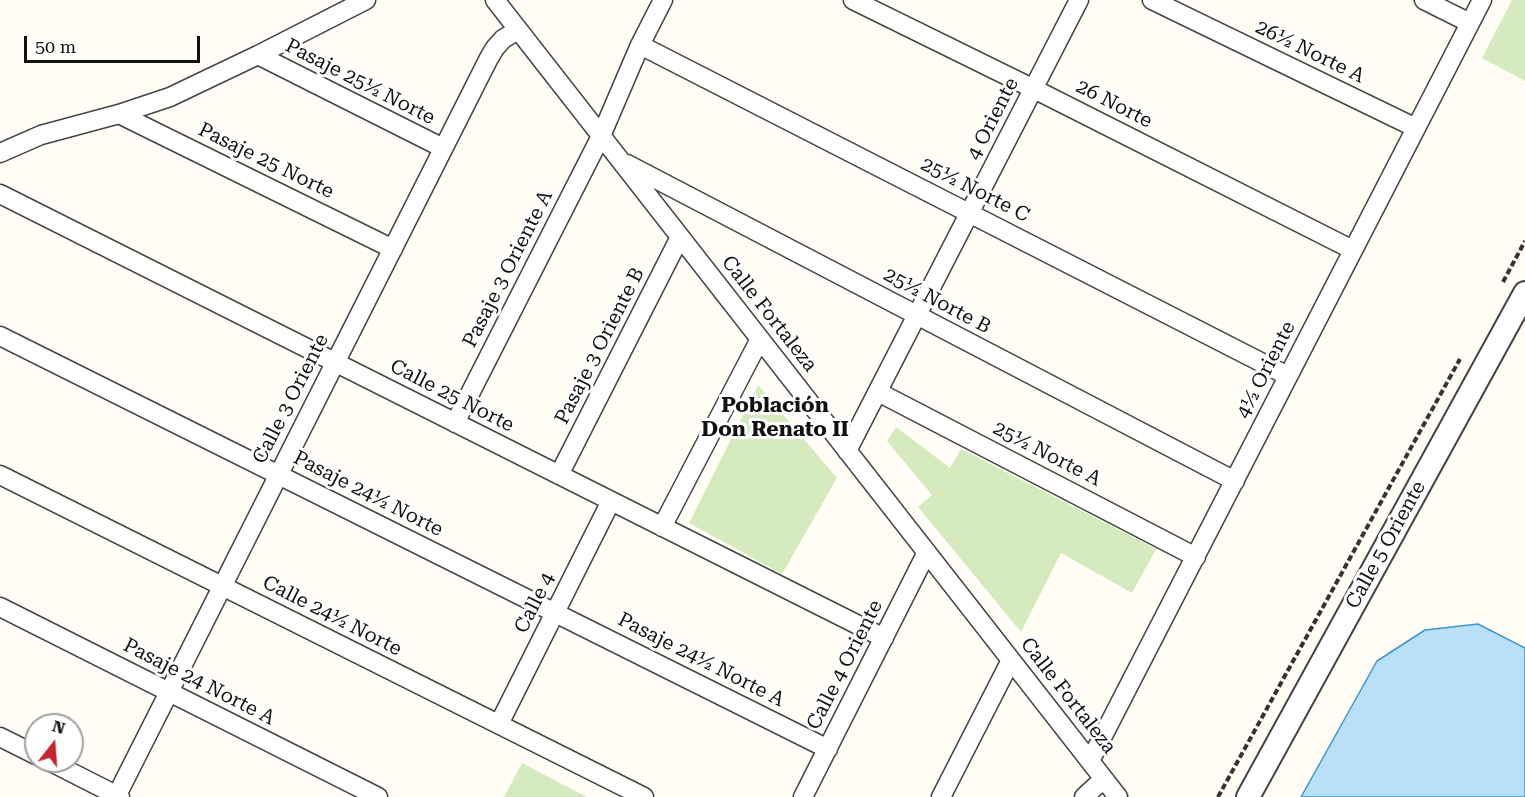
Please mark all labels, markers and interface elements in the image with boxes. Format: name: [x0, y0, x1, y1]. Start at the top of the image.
street label: 26½ Norte A: [1252, 15, 1368, 89]
scale bar: [27, 24, 202, 62]
street label: Pasaje 25½ Norte: [281, 34, 439, 130]
text: 50 m: [35, 36, 76, 57]
street label: 4 Oriente: [962, 74, 1024, 164]
street label: 26 Norte: [1072, 75, 1156, 133]
street label: Pasaje 25 Norte: [194, 118, 338, 204]
street label: 25½ Norte C: [917, 152, 1033, 228]
street label: Pasaje 3 Oriente A: [458, 186, 558, 352]
street label: Calle Fortaleza: [716, 251, 822, 377]
street label: 25½ Norte B: [879, 263, 995, 339]
street label: Pasaje 3 Oriente B: [550, 264, 650, 428]
street label: 4½ Oriente: [1231, 317, 1301, 423]
street label: Calle 3 Oriente: [248, 330, 334, 468]
street label: Calle 25 Norte: [386, 354, 518, 438]
district label: Población Don Renato II: [701, 393, 849, 443]
street label: 25½ Norte A: [989, 416, 1105, 492]
street label: Pasaje 24½ Norte: [289, 446, 447, 542]
street label: Calle 5 Oriente: [1341, 477, 1431, 613]
street label: Calle 4: [510, 569, 560, 637]
street label: Calle 24½ Norte: [258, 571, 406, 661]
street label: Calle 4 Oriente: [802, 596, 888, 734]
street label: Pasaje 24½ Norte A: [614, 608, 788, 712]
street label: Pasaje 24 Norte A: [119, 633, 279, 731]
street label: Calle Fortaleza: [1015, 633, 1121, 759]
north arrow: [24, 713, 84, 773]
text: N: [50, 716, 67, 738]

